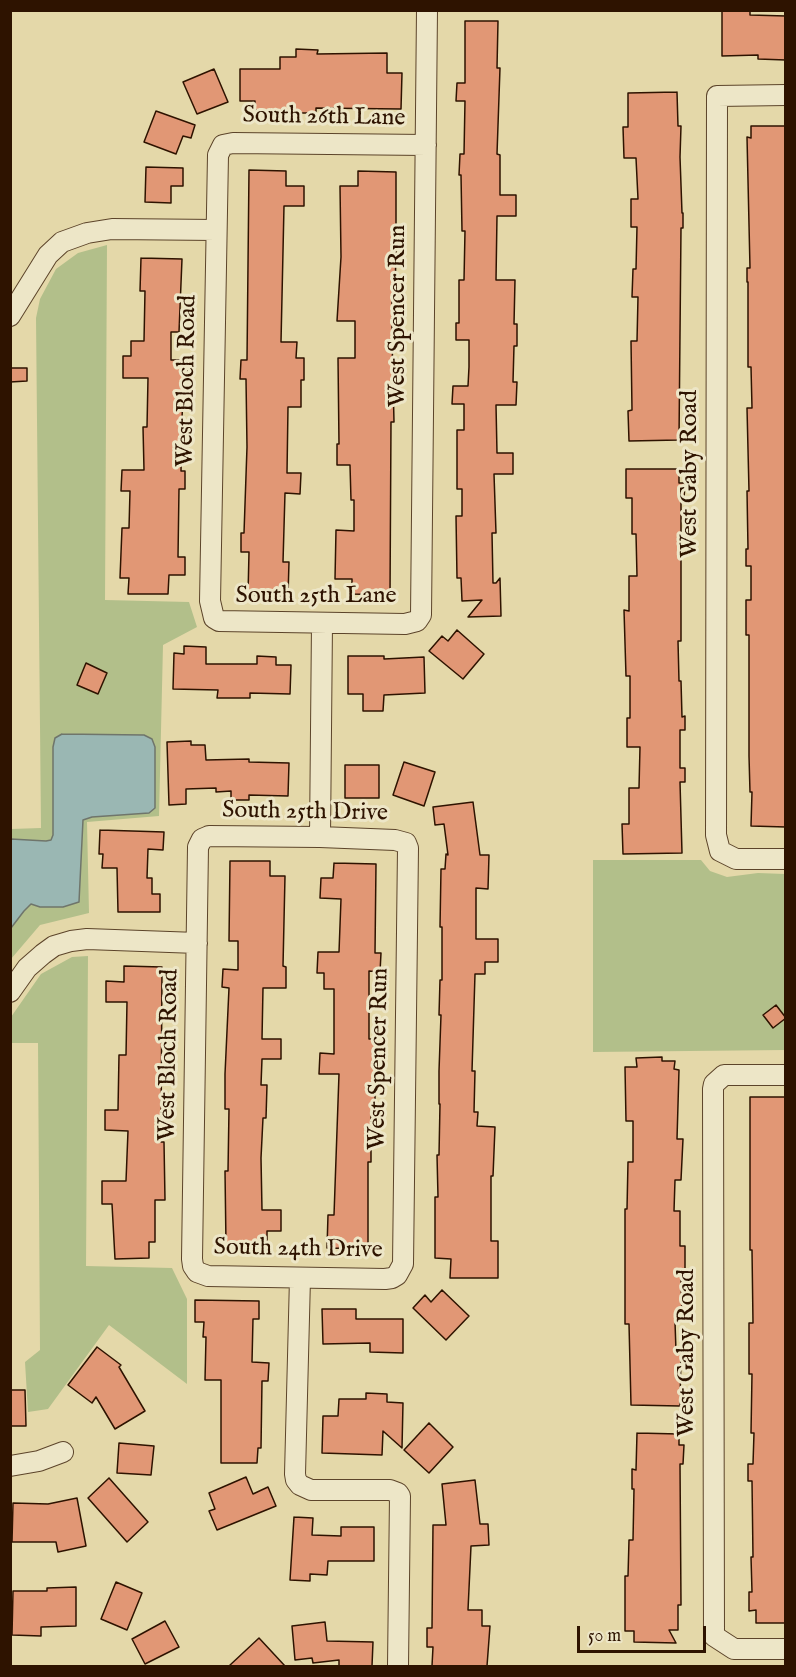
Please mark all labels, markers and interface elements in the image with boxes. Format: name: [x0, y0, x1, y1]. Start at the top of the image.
street label: South 26th Lane: [242, 102, 406, 134]
street label: West Spencer Run: [385, 225, 413, 407]
street label: West Bloch Road: [172, 295, 204, 467]
street label: West Gaby Road: [677, 390, 705, 558]
street label: South 25th Lane: [235, 583, 397, 611]
street label: South 25th Drive: [222, 797, 388, 829]
street label: West Spencer Run: [364, 968, 396, 1150]
street label: West Bloch Road: [154, 969, 186, 1141]
street label: South 24th Drive: [213, 1234, 383, 1266]
street label: West Gaby Road: [674, 1269, 702, 1437]
scale bar: [580, 1614, 709, 1652]
text: 50 m: [588, 1625, 621, 1648]

